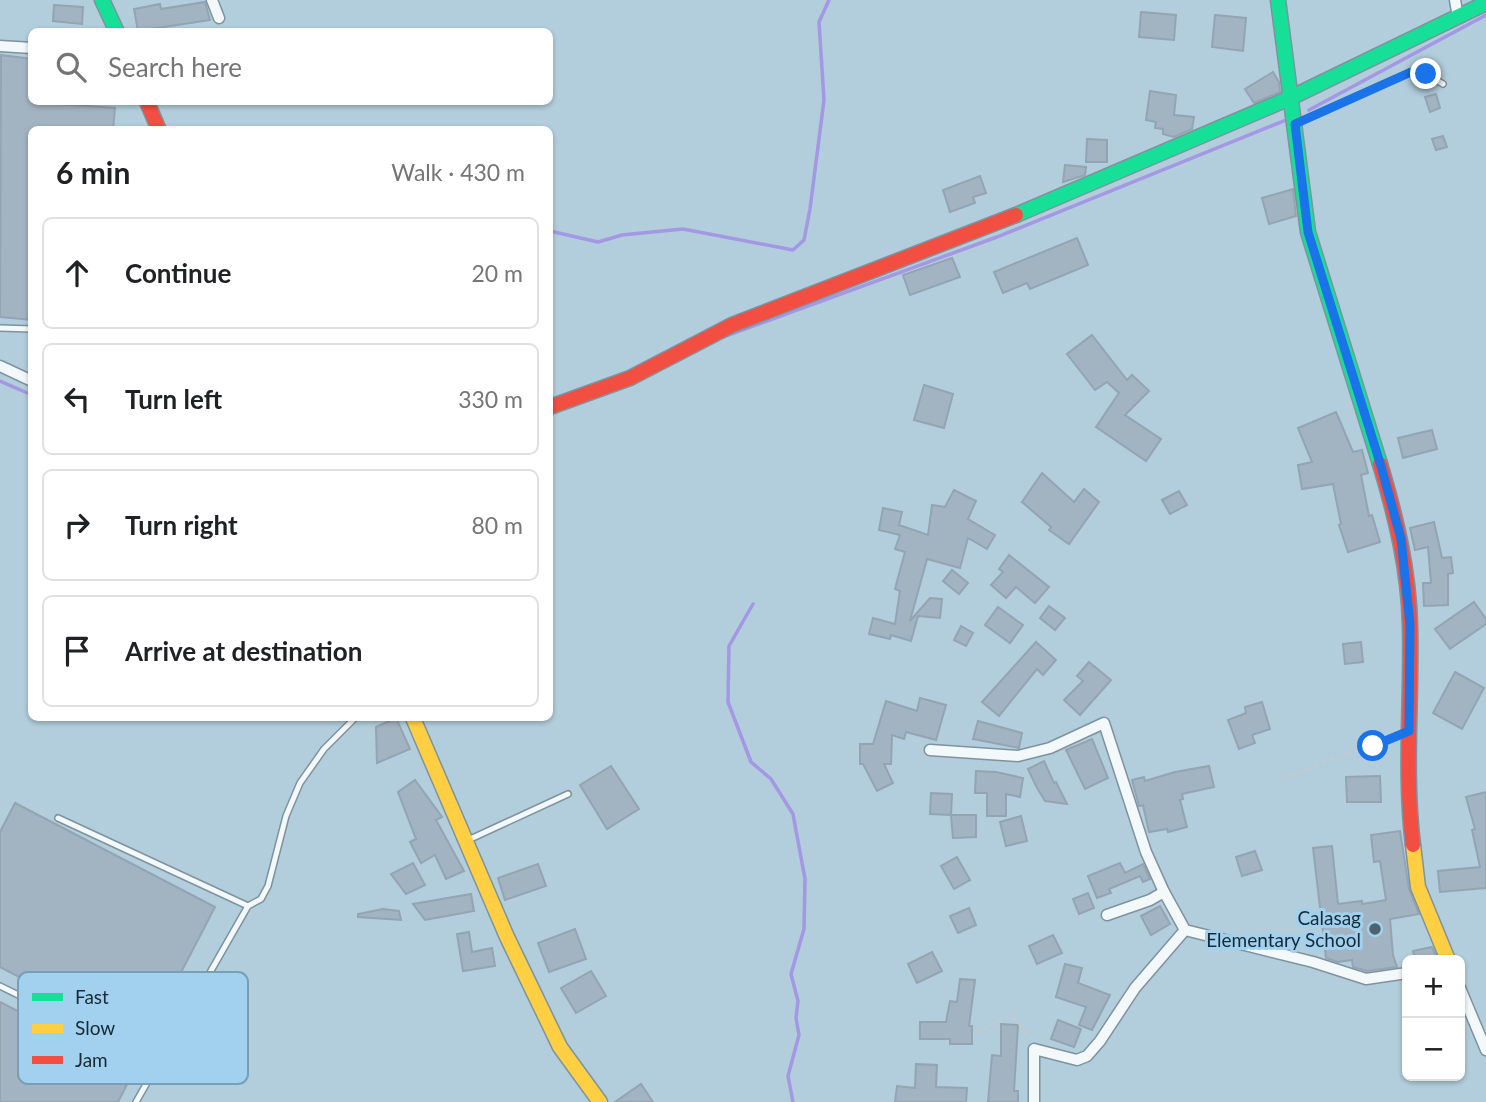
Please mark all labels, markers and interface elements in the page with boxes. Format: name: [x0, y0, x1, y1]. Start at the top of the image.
search box: [28, 28, 553, 105]
icon: search: [52, 48, 90, 86]
text: Search here: [108, 51, 242, 83]
route end: [1410, 58, 1441, 89]
text: 6 min: [56, 154, 130, 190]
text: Walk · 430 m: [391, 158, 525, 186]
icon: ahead: [58, 254, 96, 292]
text: Continue: [125, 257, 231, 289]
text: 20 m: [472, 259, 523, 287]
icon: left: [58, 380, 96, 418]
text: Turn left: [125, 383, 222, 415]
text: 330 m: [458, 385, 523, 413]
icon: right: [58, 506, 96, 544]
text: Turn right: [125, 509, 238, 541]
text: 80 m: [472, 511, 523, 539]
icon: arrive: [58, 632, 96, 670]
text: Arrive at destination: [125, 635, 362, 667]
route start: [1357, 730, 1388, 761]
place label: Calasag Elementary School: [1206, 906, 1361, 951]
marker: Calasag Elementary School: [1367, 921, 1383, 937]
map controls: [1402, 955, 1465, 1081]
button: +: [1402, 955, 1465, 1018]
legend: [18, 972, 248, 1084]
text: Fast: [75, 985, 109, 1008]
text: Slow: [75, 1016, 115, 1039]
button: −: [1402, 1018, 1465, 1081]
text: Jam: [75, 1048, 108, 1071]

